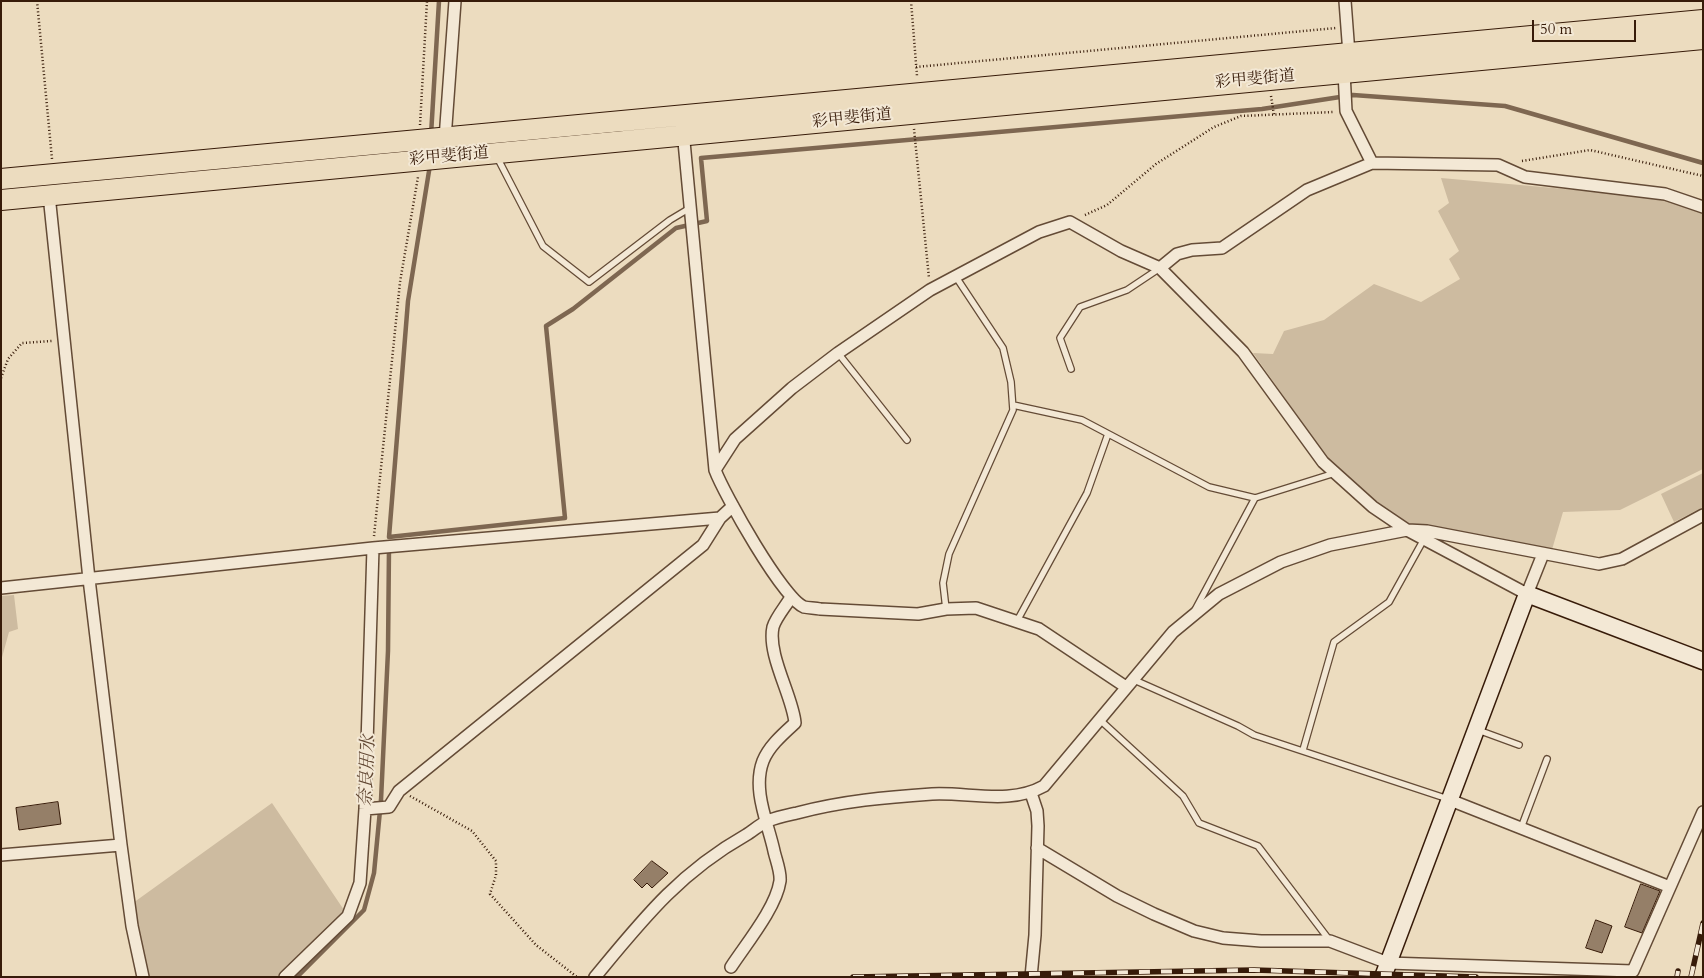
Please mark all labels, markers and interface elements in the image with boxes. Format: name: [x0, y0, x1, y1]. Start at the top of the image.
scale bar: [1534, 10, 1638, 42]
text: 50 m: [1540, 19, 1572, 39]
street label: 彩甲斐街道: [1214, 67, 1296, 93]
street label: 彩甲斐街道: [811, 105, 893, 133]
street label: 彩甲斐街道: [408, 144, 490, 170]
water label: 奈良用水: [355, 734, 381, 808]

